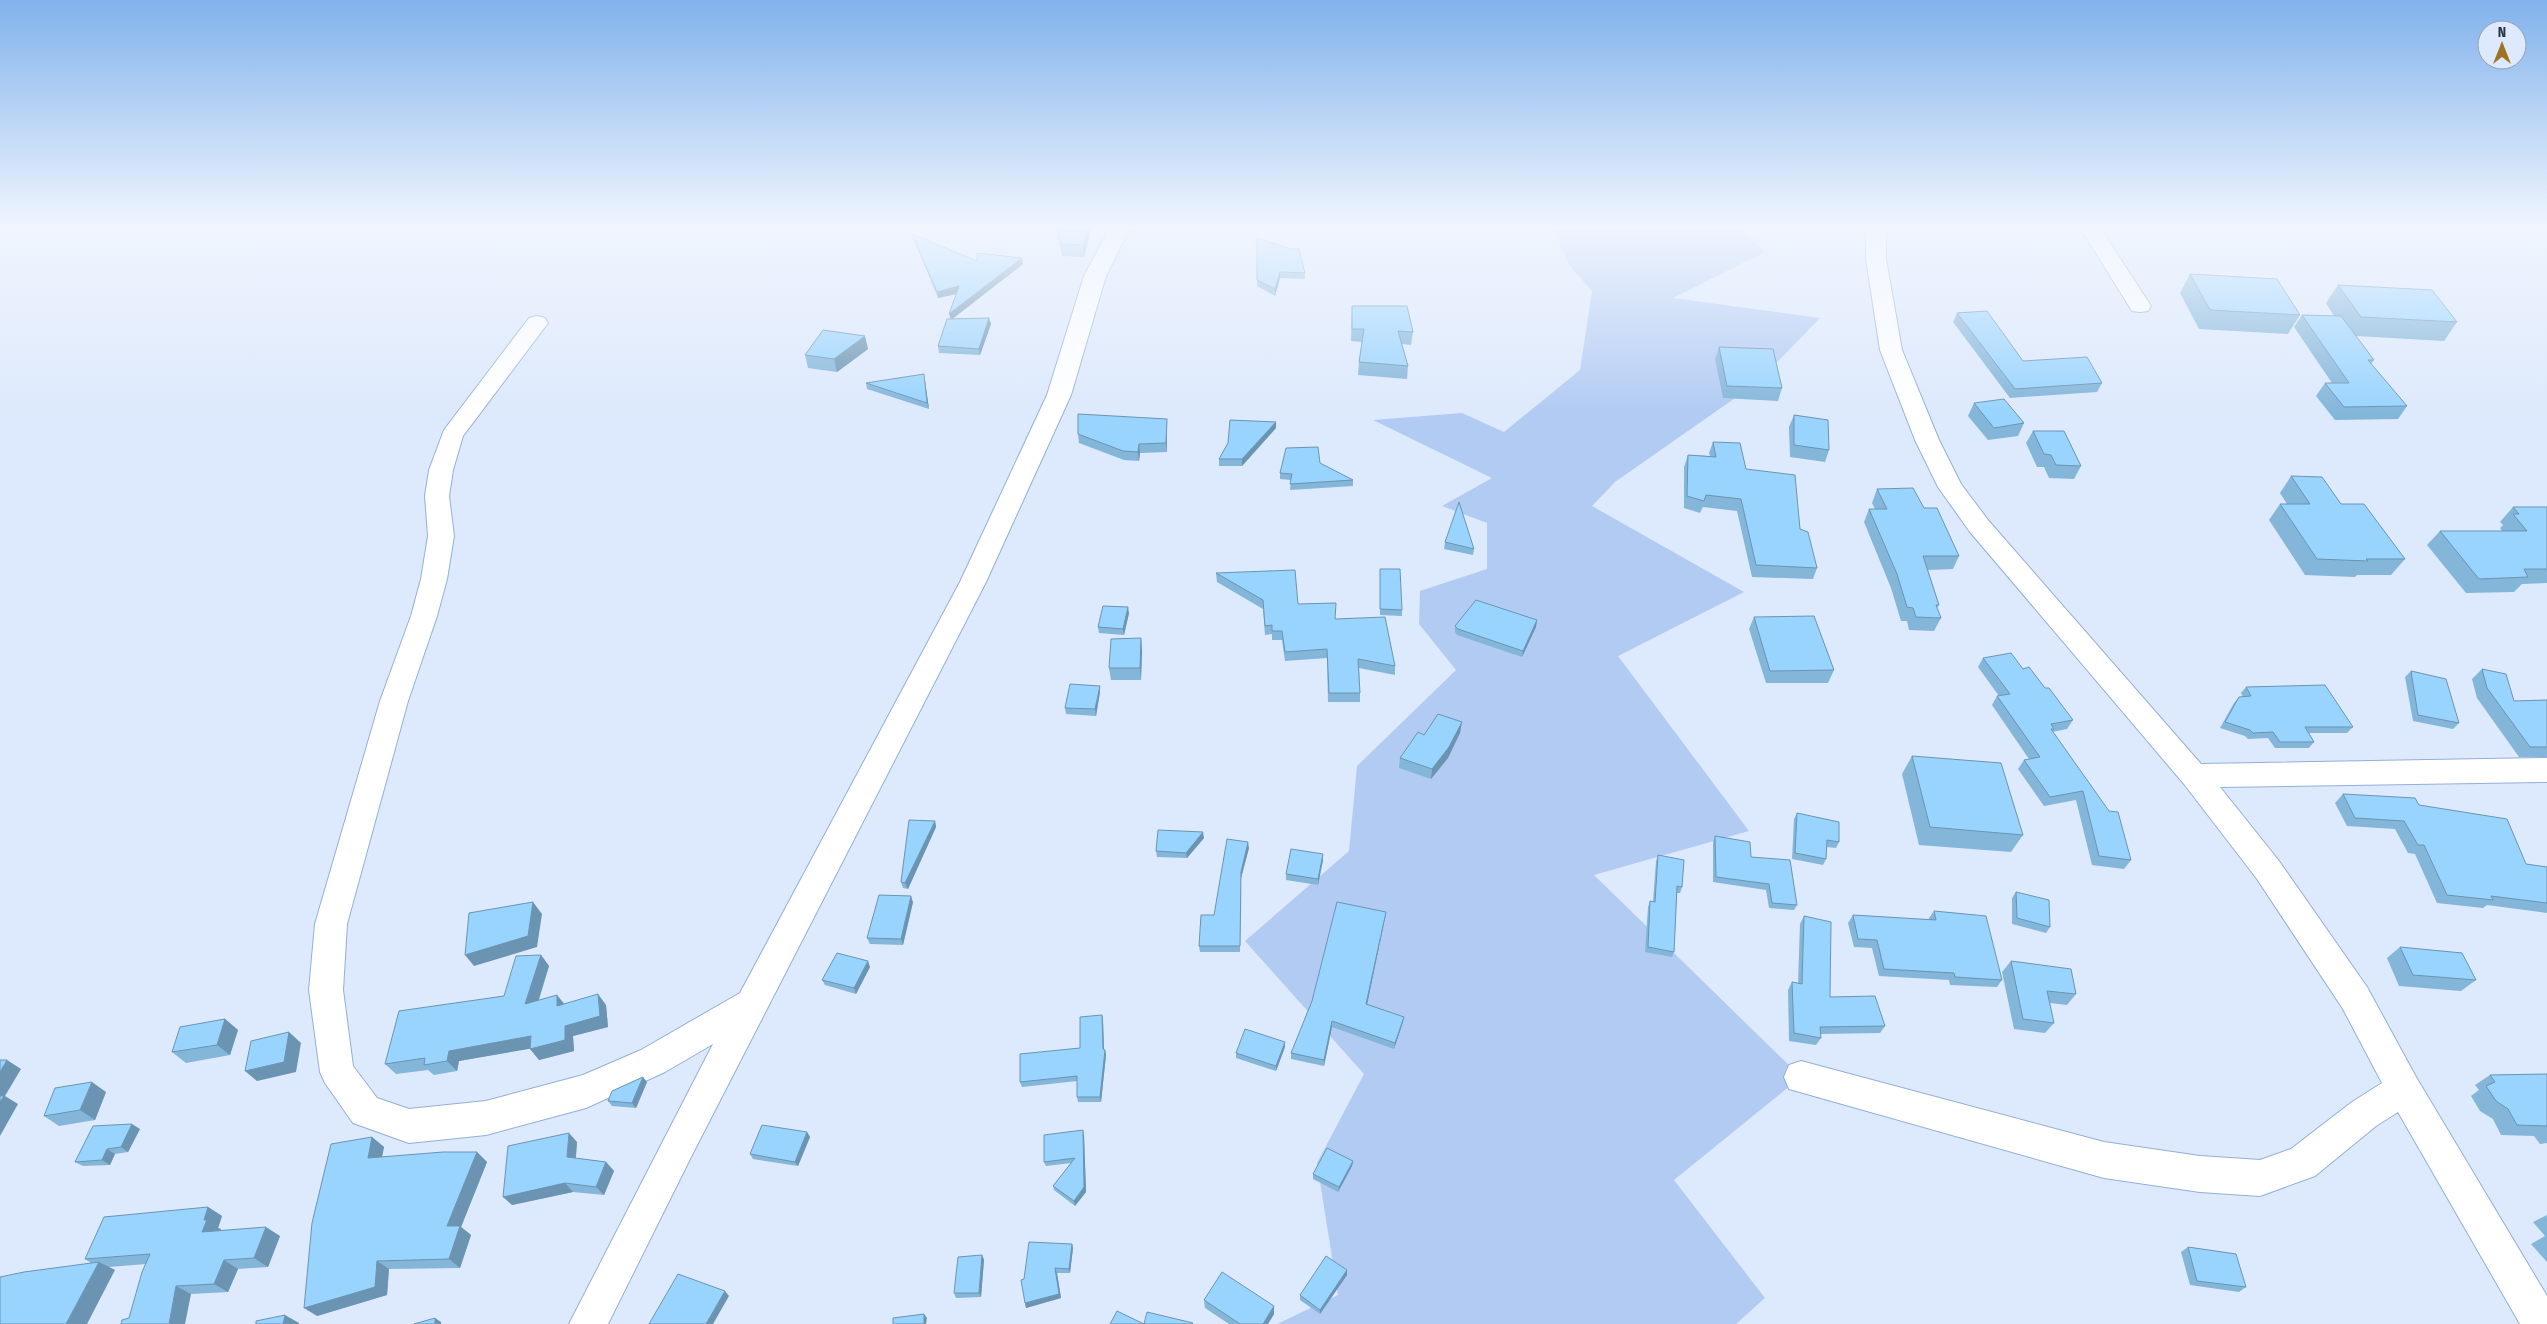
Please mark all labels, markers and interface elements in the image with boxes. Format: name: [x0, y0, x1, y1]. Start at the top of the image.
north arrow: [2477, 20, 2527, 70]
text: N: [2498, 24, 2506, 41]

